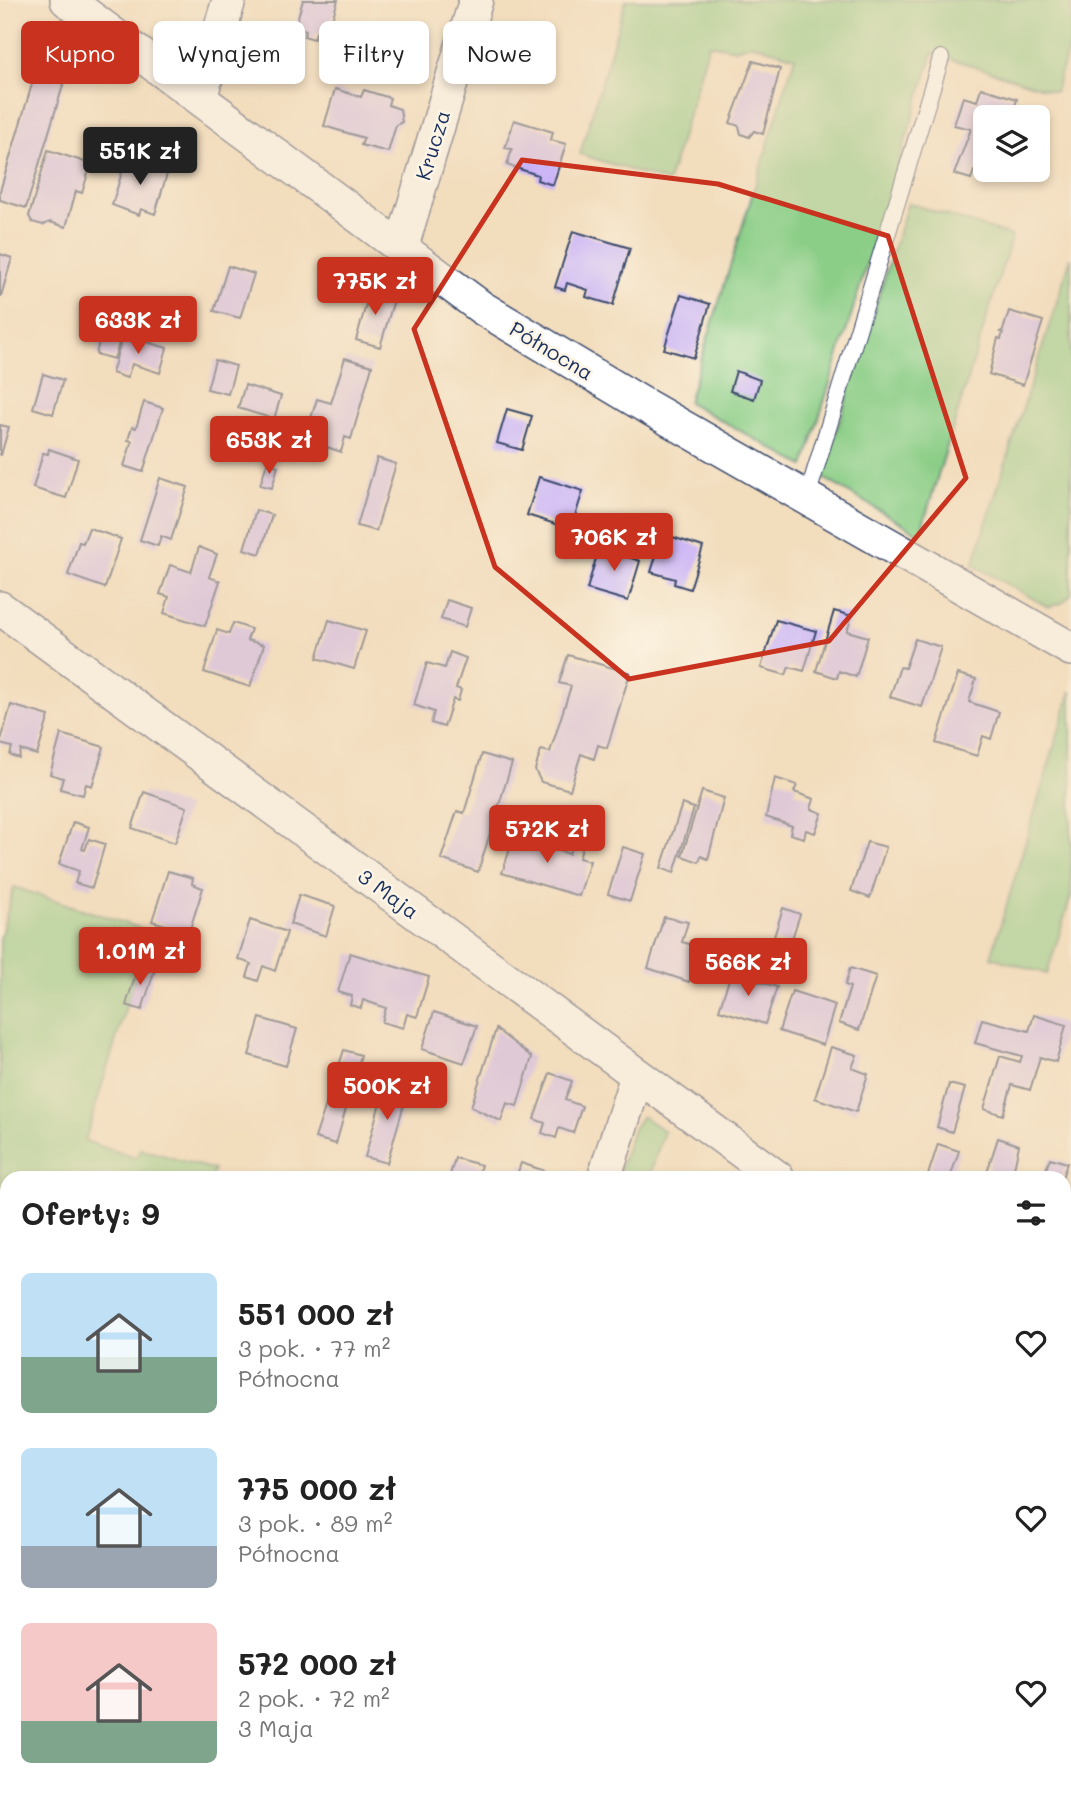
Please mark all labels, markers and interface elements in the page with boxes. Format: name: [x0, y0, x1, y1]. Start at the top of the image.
chip: Kupno: [21, 21, 139, 84]
chip: Wynajem: [153, 21, 305, 84]
chip: Filtry: [319, 21, 429, 84]
chip: Nowe: [443, 21, 556, 84]
map controls: [973, 105, 1050, 182]
button: layers: [973, 105, 1050, 182]
street label: Krucza: [409, 107, 455, 183]
pin: 551K zł: [75, 128, 205, 187]
text: 551K zł: [99, 135, 181, 165]
pin: 775K zł: [310, 258, 440, 317]
text: 775K zł: [333, 265, 417, 295]
pin: 633K zł: [73, 296, 203, 356]
text: 633K zł: [95, 304, 181, 334]
street label: Północna: [505, 314, 599, 386]
pin: 653K zł: [204, 416, 334, 476]
text: 653K zł: [226, 424, 312, 454]
pin: 706K zł: [549, 514, 679, 573]
text: 706K zł: [571, 521, 657, 551]
pin: 572K zł: [482, 806, 612, 865]
text: 572K zł: [505, 813, 589, 843]
street label: 3 Maja: [353, 862, 425, 924]
pin: 1.01M zł: [68, 928, 212, 987]
text: 1.01M zł: [95, 935, 185, 965]
pin: 566K zł: [683, 939, 813, 998]
text: 566K zł: [705, 946, 791, 976]
pin: 500K zł: [322, 1062, 452, 1122]
text: 500K zł: [343, 1070, 431, 1100]
text: Oferty: 9: [21, 1193, 160, 1233]
icon: filters: [1012, 1194, 1050, 1232]
text: 551 000 zł: [238, 1293, 394, 1333]
icon: home: [77, 1301, 161, 1385]
icon: heart: [1012, 1324, 1050, 1362]
text: 3 pok. · 77 m²: [238, 1333, 390, 1363]
text: Północna: [238, 1363, 340, 1393]
text: 775 000 zł: [238, 1468, 396, 1508]
icon: home: [77, 1476, 161, 1560]
icon: heart: [1012, 1499, 1050, 1537]
text: 3 pok. · 89 m²: [238, 1508, 392, 1538]
text: Północna: [238, 1538, 340, 1568]
text: 572 000 zł: [238, 1643, 396, 1683]
icon: home: [77, 1651, 161, 1735]
icon: heart: [1012, 1674, 1050, 1712]
text: 2 pok. · 72 m²: [238, 1683, 390, 1713]
text: 3 Maja: [238, 1713, 314, 1743]

